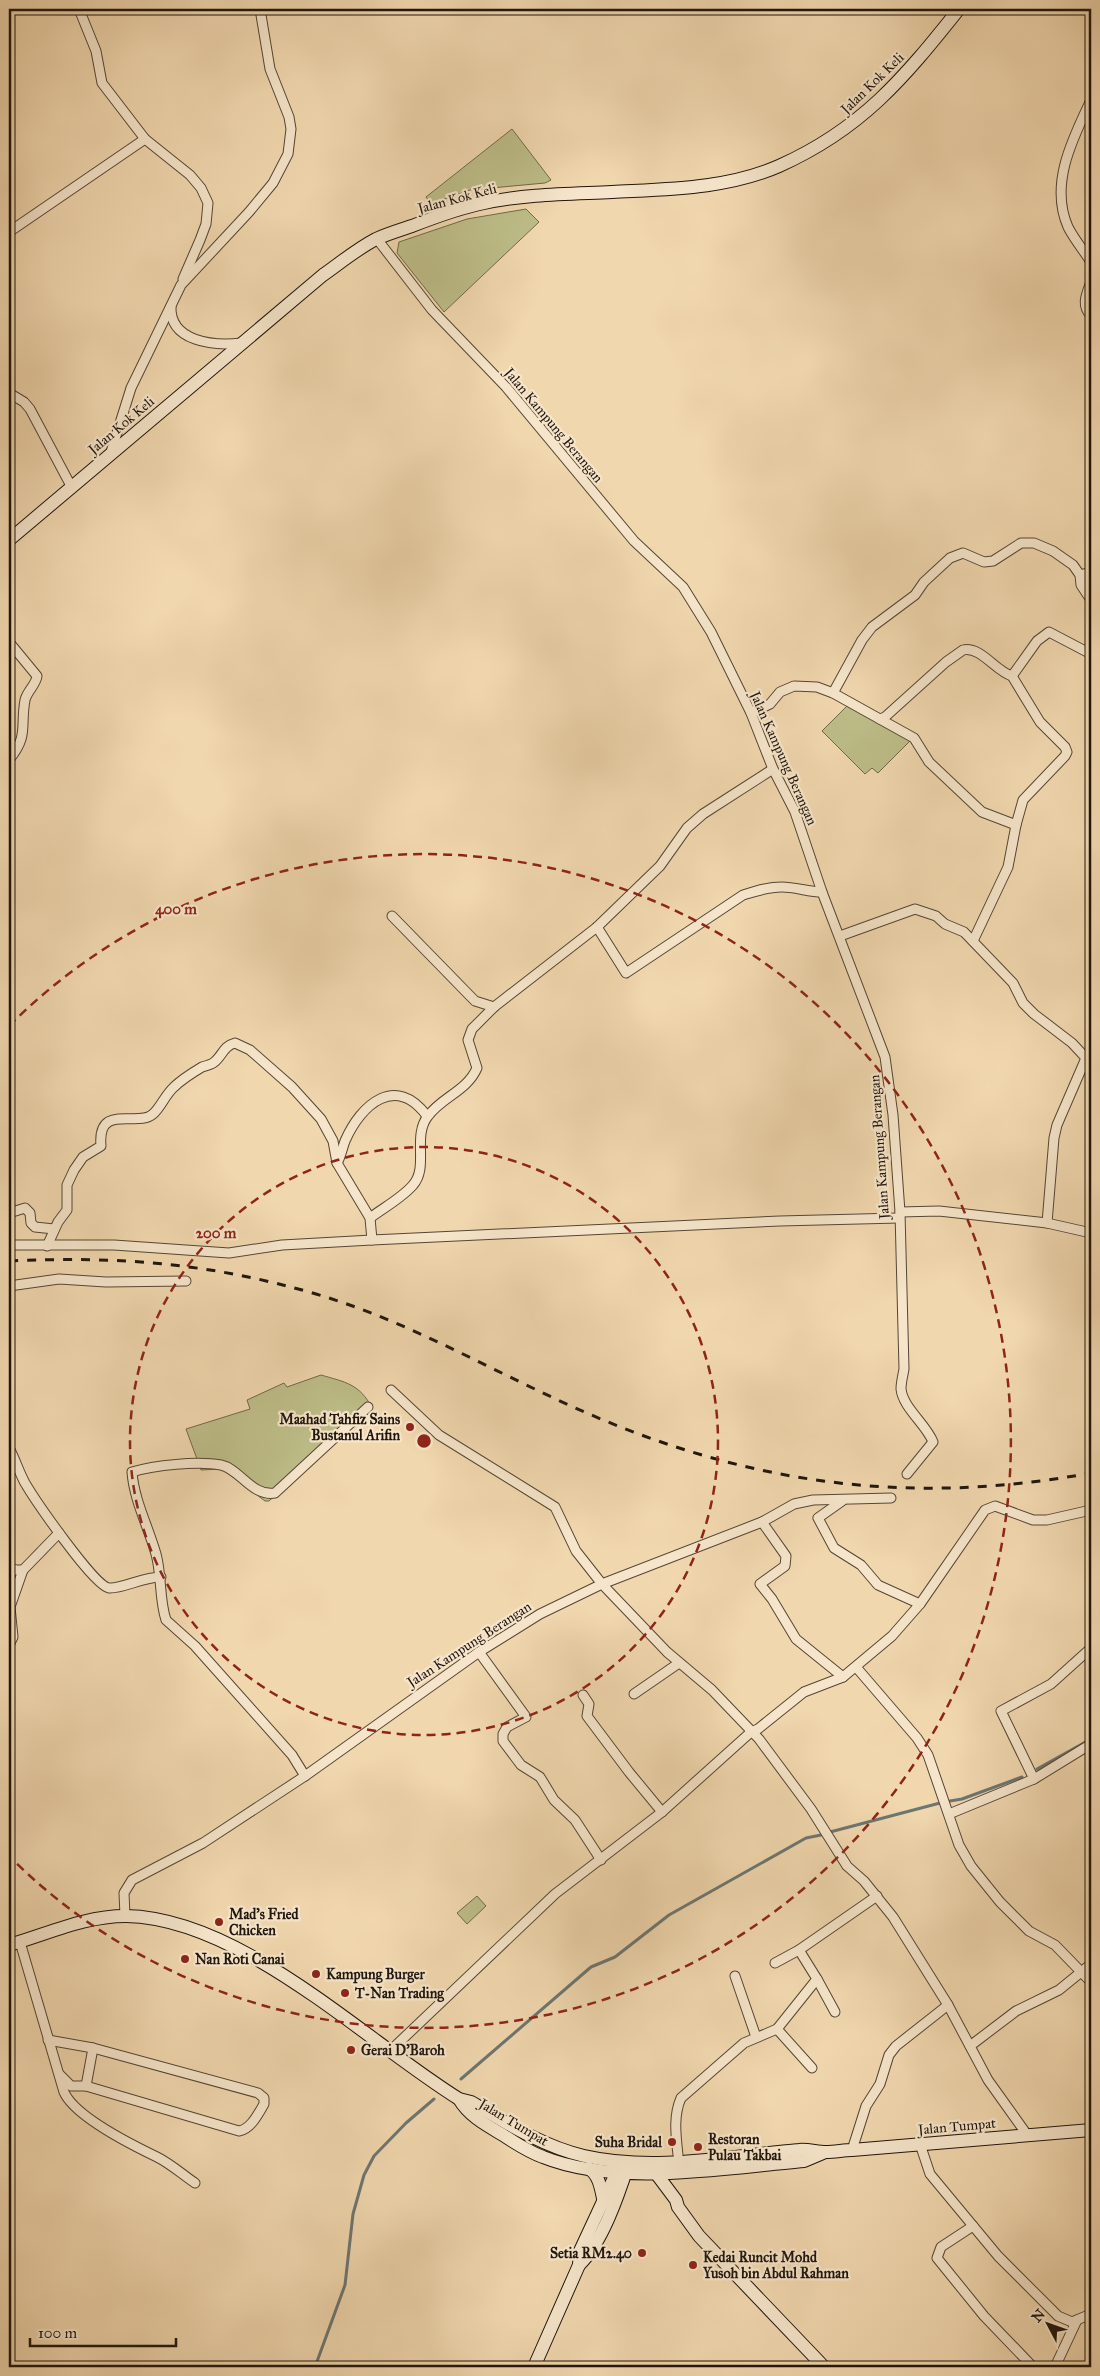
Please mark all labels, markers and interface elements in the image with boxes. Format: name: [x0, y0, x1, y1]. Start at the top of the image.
street label: Jalan Kok Keli: [836, 49, 908, 120]
street label: Jalan Kok Keli: [414, 180, 499, 219]
street label: Jalan Kampung Berangan: [499, 363, 607, 487]
street label: Jalan Kok Keli: [83, 393, 159, 460]
street label: Jalan Kampung Berangan: [745, 687, 821, 828]
text: 400 m: [155, 900, 197, 919]
street label: Jalan Kampung Berangan: [866, 1074, 894, 1222]
text: 200 m: [196, 1224, 237, 1242]
place label: Maahad Tahfiz Sains Bustanul Arifin: [279, 1411, 400, 1444]
marker: Maahad Tahfiz Sains Bustanul Arifin: [404, 1421, 416, 1433]
centre of rings: [415, 1432, 433, 1450]
street label: Jalan Kampung Berangan: [402, 1598, 535, 1693]
place label: Mad’s Fried Chicken: [229, 1906, 300, 1939]
marker: Mad’s Fried Chicken: [213, 1916, 225, 1928]
place label: Nan Roti Canai: [195, 1951, 285, 1968]
marker: Nan Roti Canai: [179, 1953, 191, 1965]
place label: Kampung Burger: [326, 1966, 426, 1984]
marker: Kampung Burger: [310, 1968, 322, 1980]
place label: T-Nan Trading: [354, 1985, 444, 2003]
marker: T-Nan Trading: [339, 1987, 351, 1999]
place label: Gerai D'Baroh: [361, 2042, 445, 2059]
marker: Gerai D'Baroh: [345, 2044, 357, 2056]
street label: Jalan Tumpat: [474, 2094, 552, 2151]
street label: Jalan Tumpat: [915, 2115, 997, 2140]
place label: Restoran Pulau Takbai: [708, 2131, 782, 2164]
place label: Suha Bridal: [595, 2134, 663, 2151]
marker: Suha Bridal: [666, 2136, 678, 2148]
marker: Restoran Pulau Takbai: [692, 2141, 704, 2153]
place label: Setia RM2.40: [550, 2245, 632, 2263]
marker: Setia RM2.40: [636, 2247, 648, 2259]
place label: Kedai Runcit Mohd Yusoh bin Abdul Rahman: [702, 2249, 849, 2282]
marker: Kedai Runcit Mohd Yusoh bin Abdul Rahman: [687, 2259, 699, 2271]
north arrow: [1022, 2298, 1072, 2348]
text: N: [1028, 2306, 1049, 2326]
scale bar: [30, 2316, 176, 2348]
text: 100 m: [38, 2324, 78, 2342]

